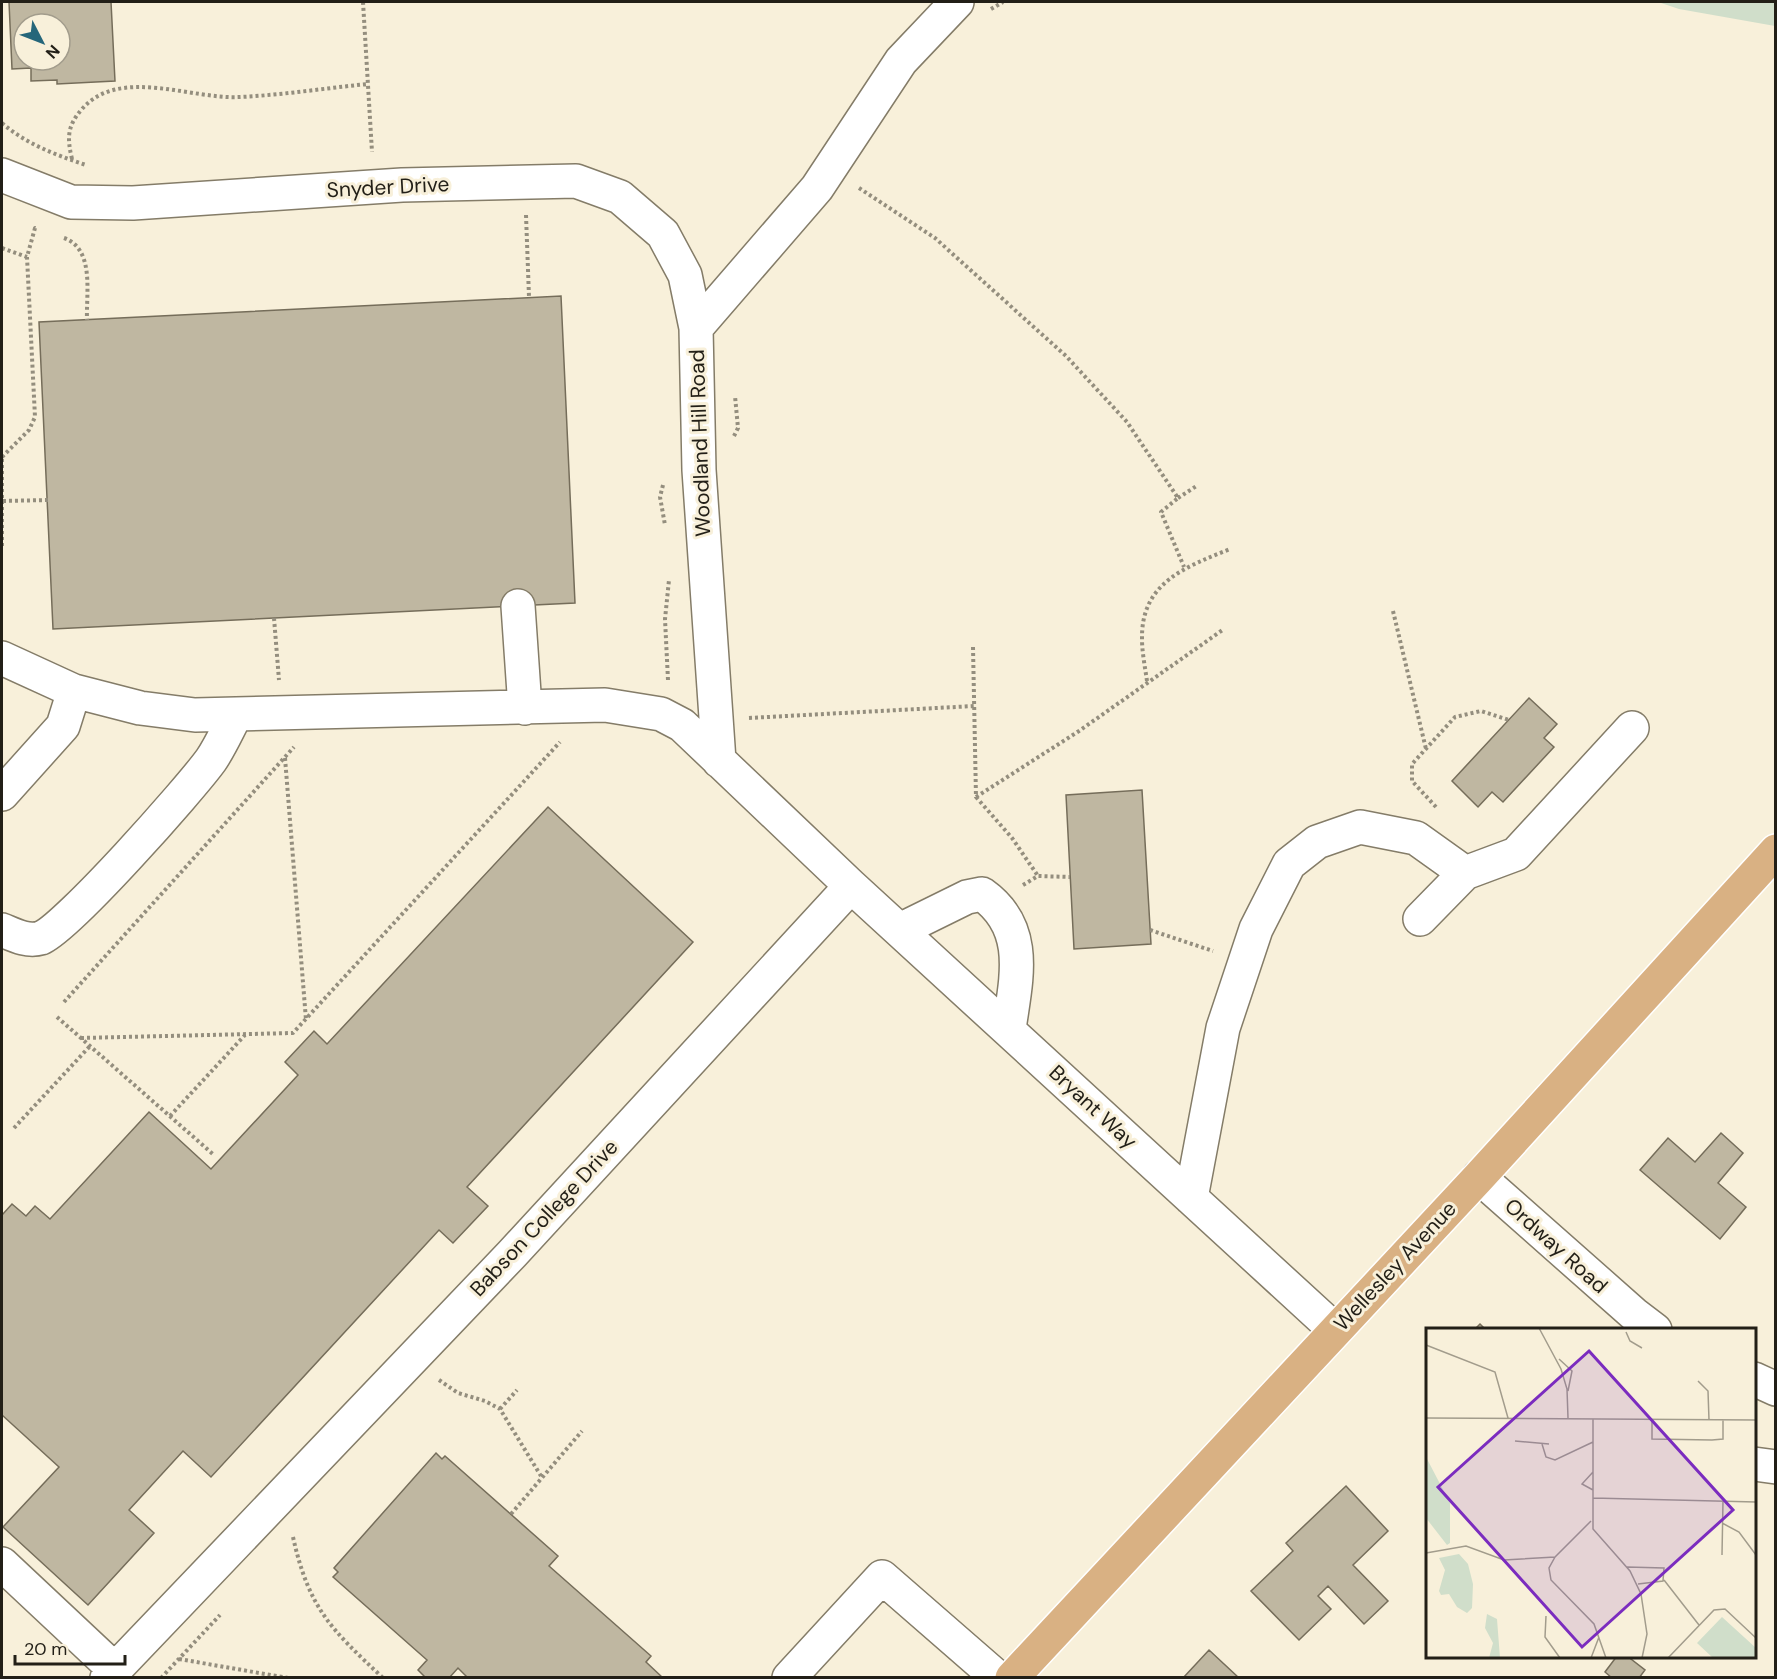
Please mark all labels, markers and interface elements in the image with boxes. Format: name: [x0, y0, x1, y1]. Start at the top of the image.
north arrow: [12, 12, 72, 72]
text: N: [41, 40, 64, 63]
street label: Snyder Drive: [326, 170, 450, 204]
street label: Woodland Hill Road: [683, 349, 717, 537]
street label: Bryant Way: [1043, 1059, 1143, 1155]
street label: Babson College Drive: [464, 1133, 624, 1303]
street label: Ordway Road: [1498, 1192, 1614, 1300]
street label: Wellesley Avenue: [1328, 1195, 1463, 1337]
inset map: [1426, 1328, 1756, 1658]
scale bar: [15, 1628, 124, 1666]
text: 20 m: [24, 1637, 67, 1661]

